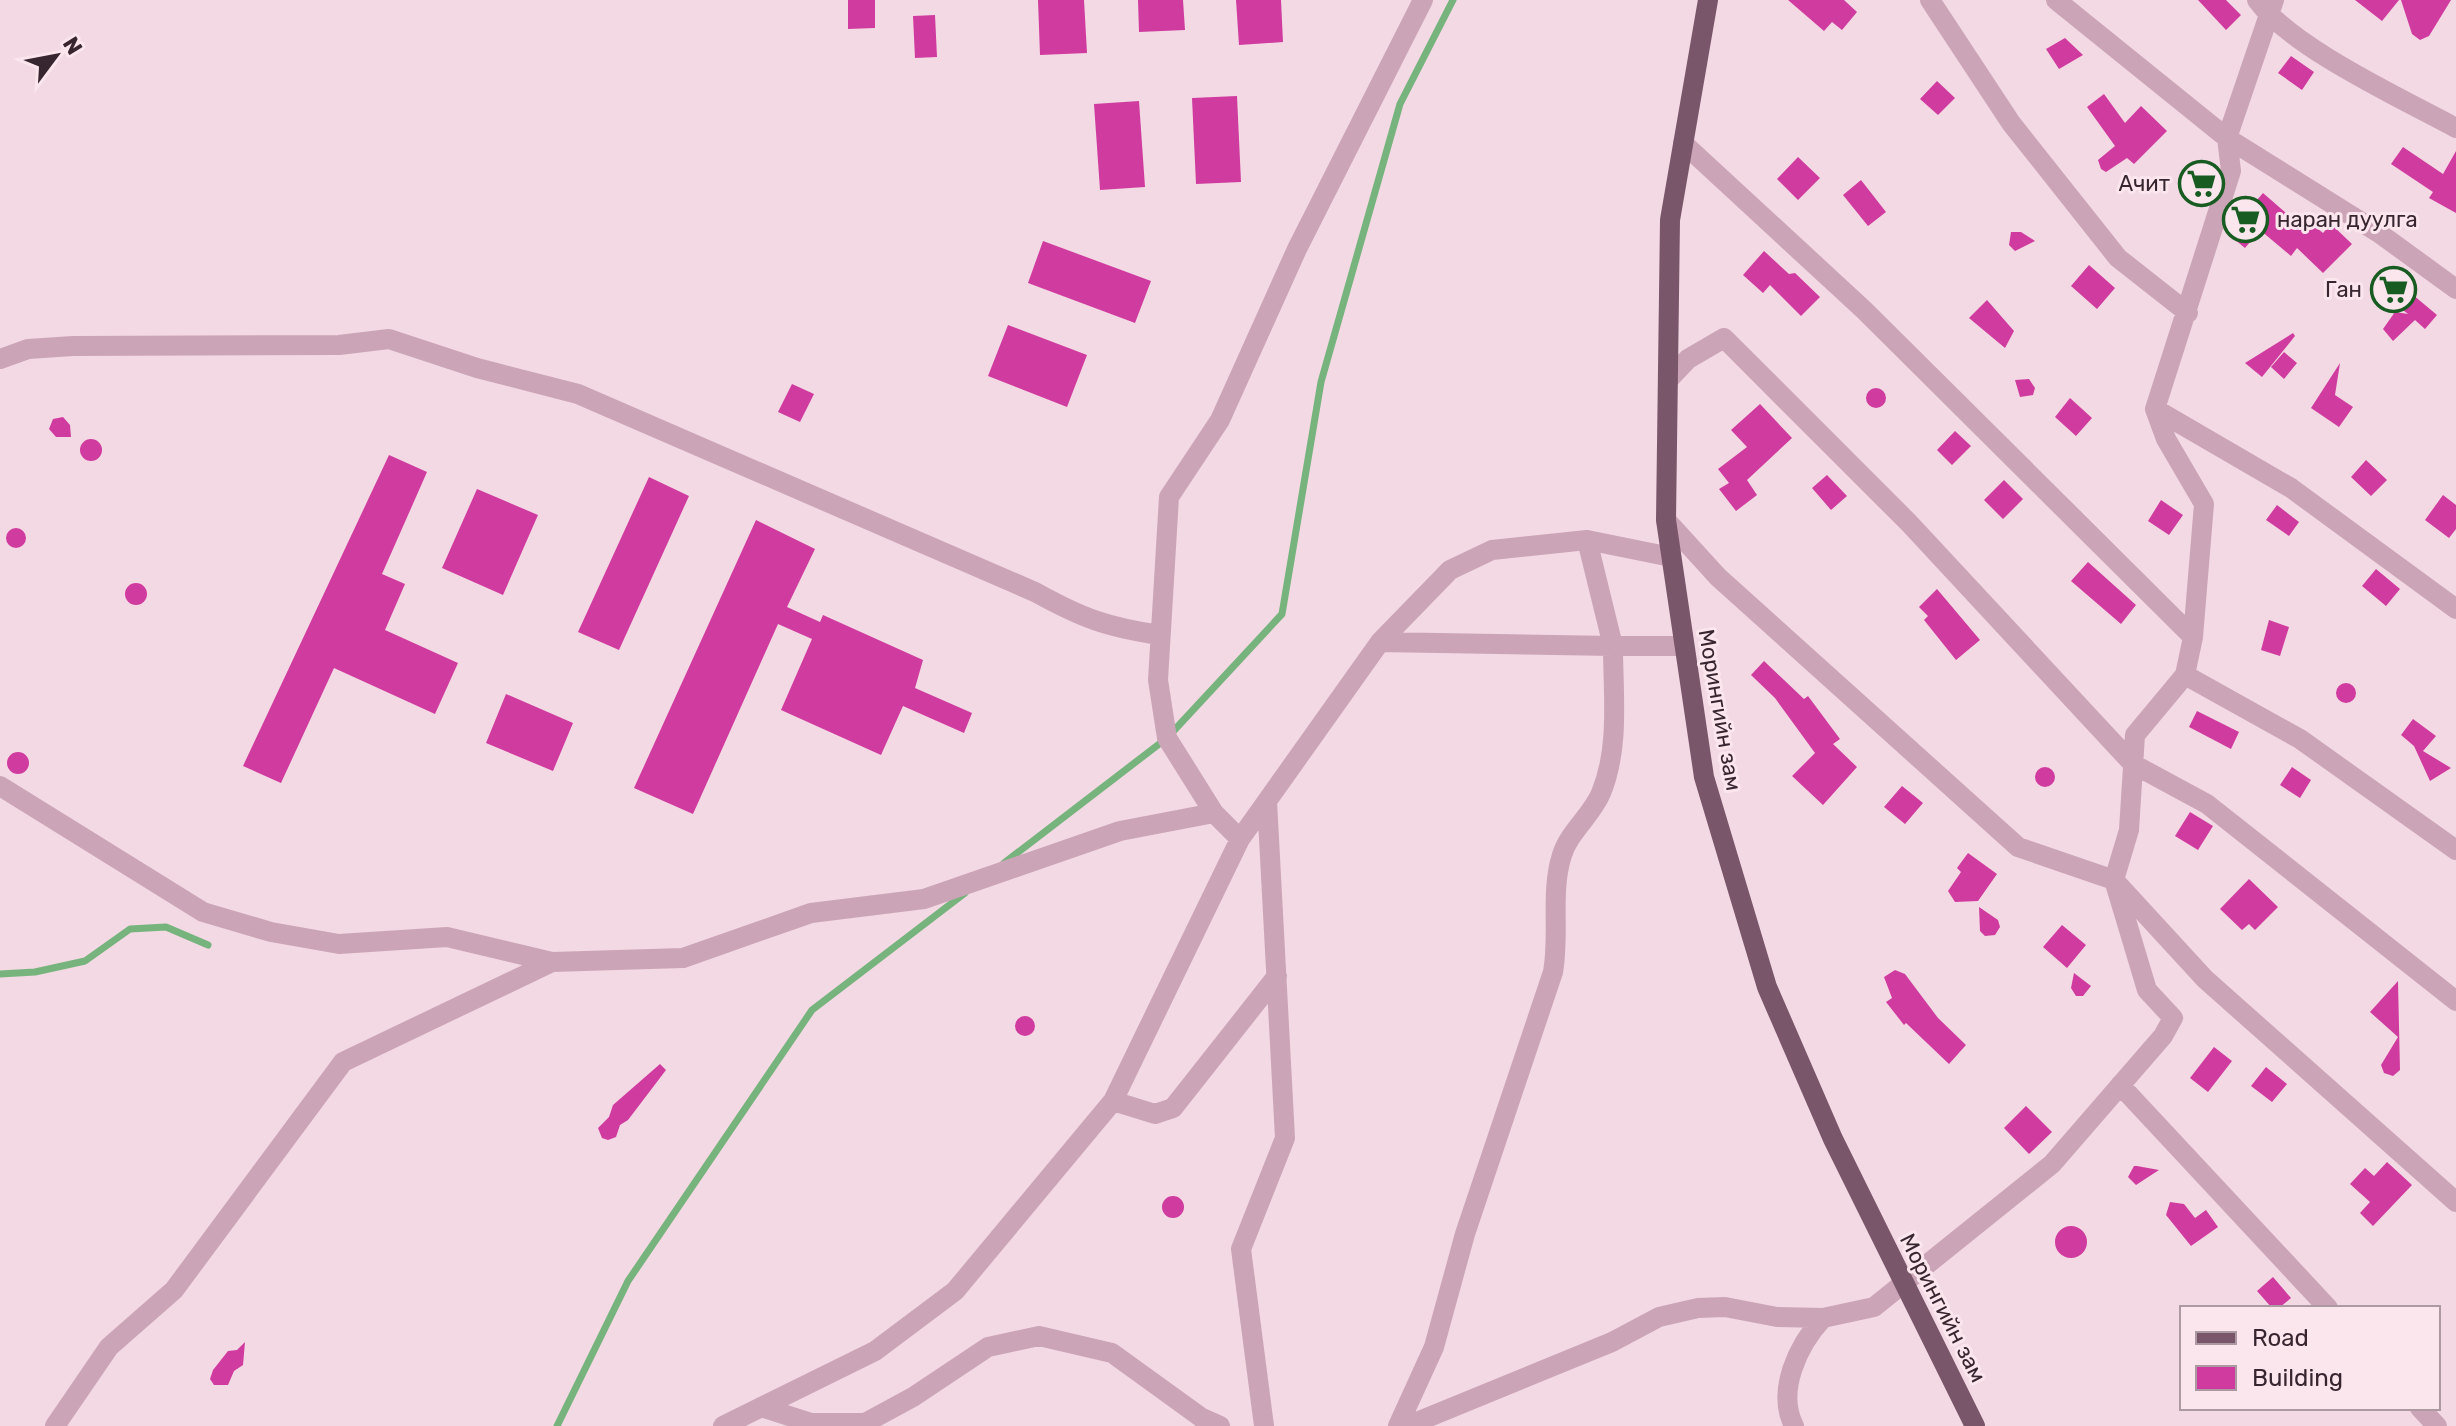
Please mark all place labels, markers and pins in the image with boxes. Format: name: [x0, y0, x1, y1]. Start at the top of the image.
supermarket icon: Ачит: [2177, 159, 2225, 207]
place label: Ачит: [2118, 170, 2170, 197]
supermarket icon: наран дуулга: [2222, 195, 2270, 243]
place label: наран дуулга: [2277, 206, 2418, 233]
supermarket icon: Ган: [2369, 265, 2417, 313]
place label: Ган: [2325, 276, 2362, 303]

